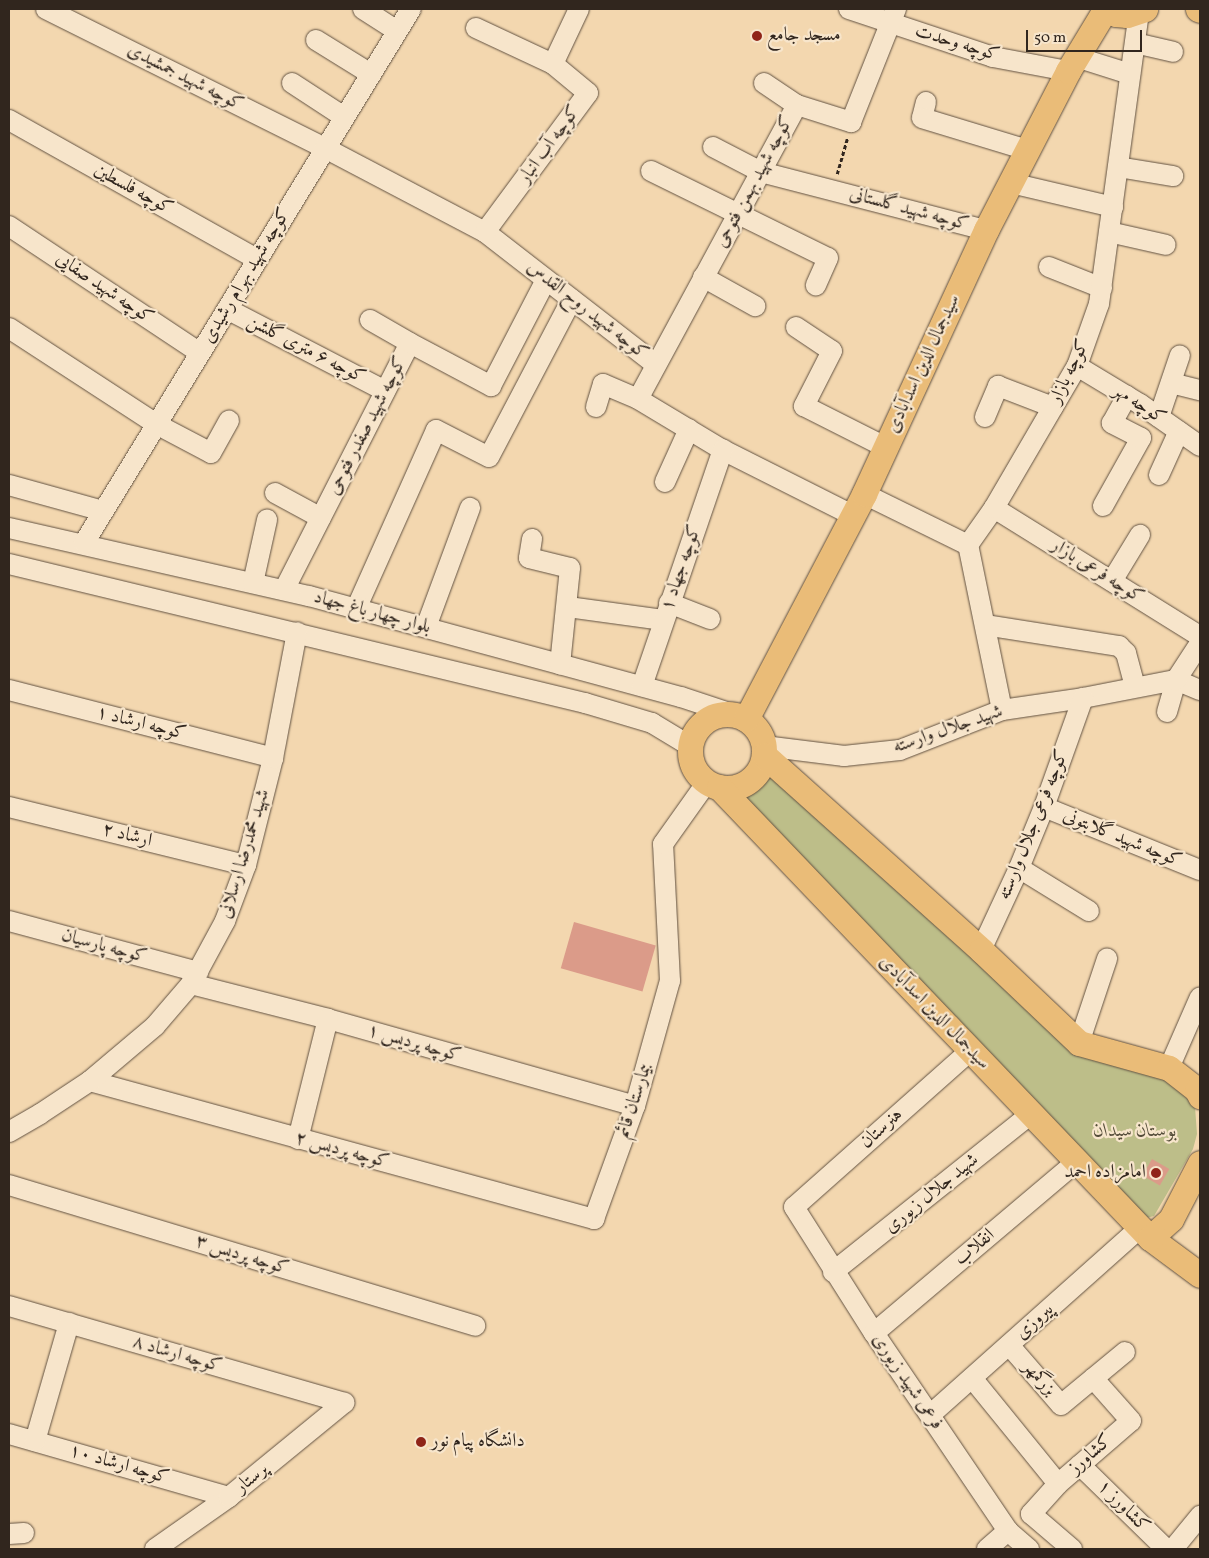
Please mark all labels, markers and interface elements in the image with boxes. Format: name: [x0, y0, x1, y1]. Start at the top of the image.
street label: کوچه وحدت: [912, 20, 1002, 68]
scale bar: [1029, 20, 1145, 52]
place label: مسجد جامع: [767, 25, 841, 47]
text: 50 m: [1034, 28, 1066, 49]
marker: مسجد جامع: [751, 30, 763, 42]
street label: کوچه شهید جمشیدی: [123, 39, 247, 117]
street label: کوچه آب انبار: [514, 101, 586, 189]
street label: کوچه شهید بهمن فتوحی: [711, 112, 799, 252]
street label: کوچه فلسطین: [90, 159, 176, 221]
street label: کوچه شهید گلستانی: [847, 183, 971, 237]
street label: کوچه شهید بهرام رشیدی: [198, 204, 296, 348]
street label: کوچه شهید صفایی: [51, 248, 157, 330]
street label: کوچه شهید روح القدس: [522, 256, 652, 366]
street label: سیدجمال الدین اسدآبادی: [882, 291, 966, 437]
street label: کوچه ۶ متری گلشن: [243, 310, 369, 390]
street label: کوچه بازار: [1045, 336, 1095, 408]
street label: کوچه شهید صفدر فتوحی: [323, 353, 413, 499]
street label: کوچه مهر: [1108, 380, 1170, 430]
street label: کوچه جهاد ۱: [657, 522, 707, 614]
street label: کوچه فرعی بازار: [1046, 534, 1148, 610]
street label: بلوار چهار باغ جهاد: [311, 586, 433, 640]
street label: شهید جلال وارسته: [890, 701, 1006, 759]
street label: کوچه ارشاد ۱: [94, 702, 188, 746]
street label: کوچه فرعی جلال وارسته: [994, 747, 1074, 903]
street label: شهید محمدرضا ارسلانی: [215, 787, 275, 921]
street label: کوچه شهید گلابتونی: [1059, 805, 1185, 873]
street label: ارشاد ۲: [100, 819, 154, 853]
street label: کوچه پارسیان: [59, 925, 149, 969]
street label: سیدجمال الدین اسدآبادی: [874, 951, 994, 1075]
street label: کوچه پردیس ۱: [364, 1020, 464, 1068]
street label: بیمارستان قائم: [612, 1061, 658, 1141]
street label: هنرستان: [856, 1104, 908, 1154]
park label: بوستان سیدان: [1093, 1121, 1177, 1143]
street label: کوچه پردیس ۲: [292, 1128, 392, 1174]
street label: شهید جلال زیوری: [880, 1149, 984, 1239]
place label: امامزاده احمد: [1064, 1162, 1146, 1184]
marker: امامزاده احمد: [1150, 1167, 1162, 1179]
street label: انقلاب: [950, 1225, 1000, 1271]
street label: کوچه پردیس ۳: [193, 1231, 291, 1281]
street label: پیروزی: [1011, 1299, 1059, 1345]
street label: فرعی شهید زیوری: [866, 1330, 948, 1434]
street label: کوچه ارشاد ۸: [130, 1331, 224, 1379]
street label: بزرگمهر: [1017, 1357, 1061, 1401]
street label: کشاورز: [1064, 1430, 1118, 1480]
place label: دانشگاه پیام نور: [431, 1431, 525, 1453]
marker: دانشگاه پیام نور: [415, 1436, 427, 1448]
street label: کوچه ارشاد ۱۰: [66, 1440, 172, 1490]
street label: پرستار: [231, 1459, 273, 1499]
street label: کشاورز ۱: [1092, 1476, 1154, 1538]

